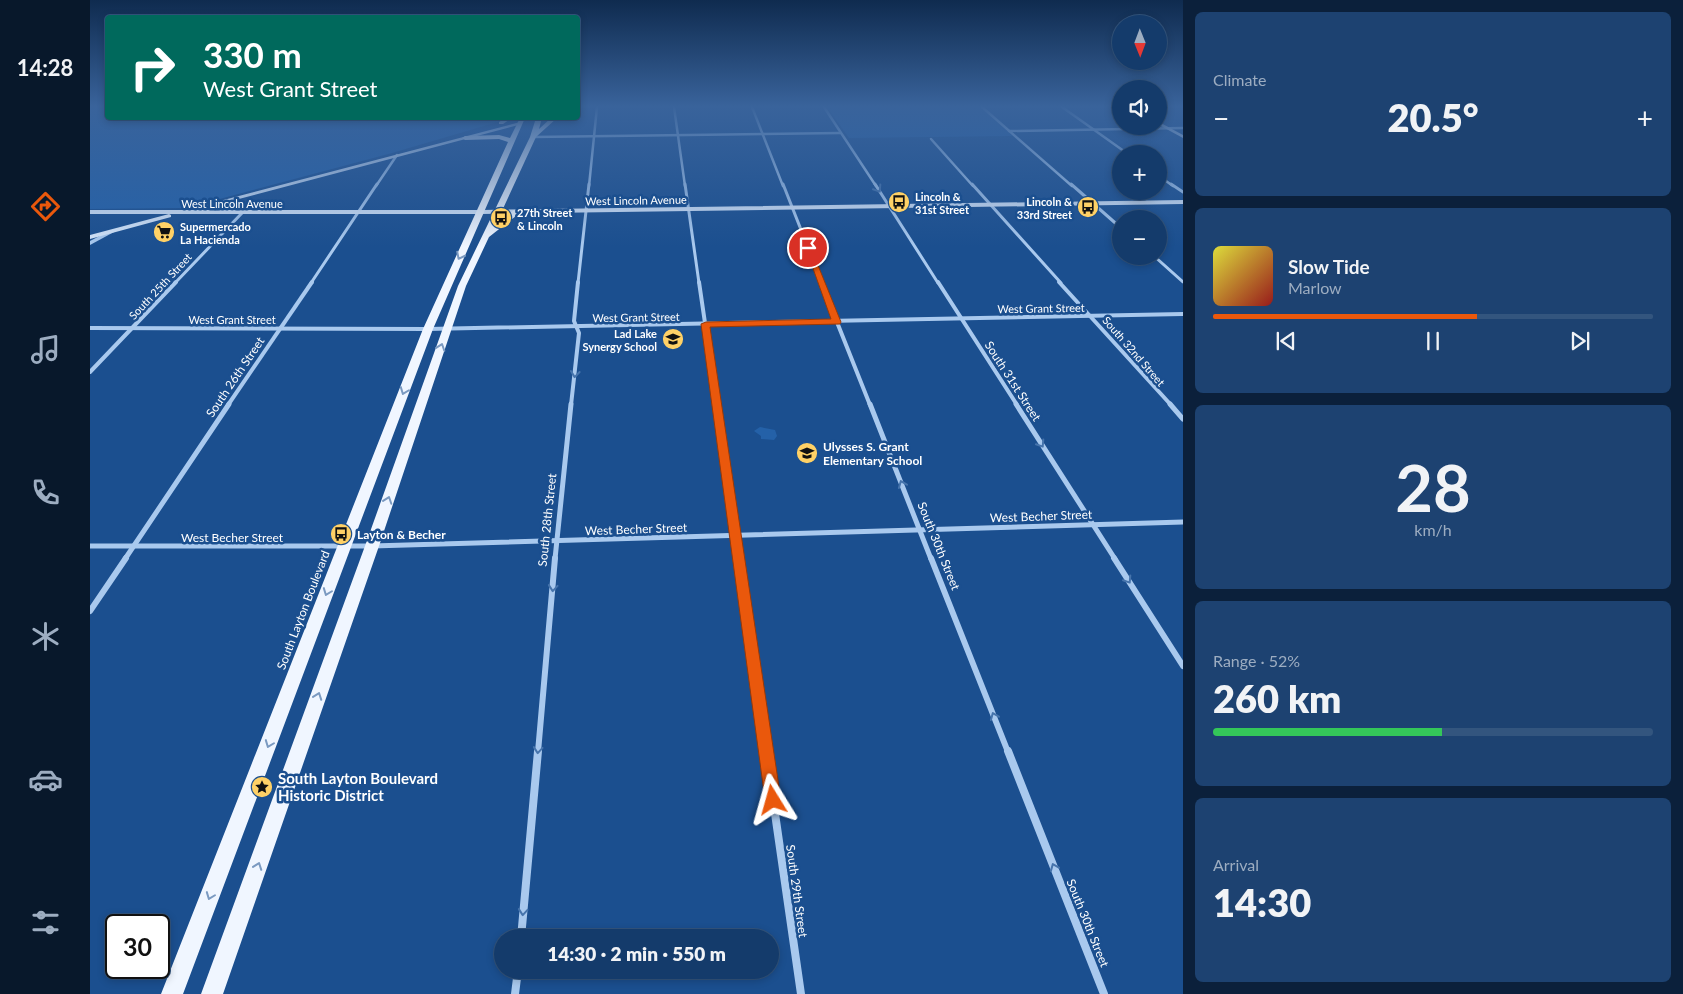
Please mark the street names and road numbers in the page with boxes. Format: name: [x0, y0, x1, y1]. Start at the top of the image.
street label: West Lincoln Avenue: [585, 193, 687, 207]
street label: West Lincoln Avenue: [181, 197, 283, 210]
street label: South 25th Street: [126, 250, 194, 322]
street label: West Grant Street: [997, 301, 1085, 315]
street label: West Grant Street: [592, 310, 680, 324]
street label: West Grant Street: [188, 313, 276, 326]
street label: South 32nd Street: [1100, 314, 1168, 389]
street label: South 26th Street: [203, 333, 268, 420]
street label: South 31st Street: [982, 338, 1045, 424]
street label: South 28th Street: [535, 472, 559, 567]
street label: South 30th Street: [915, 500, 964, 593]
street label: West Becher Street: [990, 507, 1093, 525]
street label: West Becher Street: [585, 520, 688, 538]
street label: West Becher Street: [181, 530, 284, 545]
street label: South Layton Boulevard: [273, 548, 333, 672]
street label: South 29th Street: [783, 844, 811, 939]
street label: South 30th Street: [1064, 877, 1113, 970]

